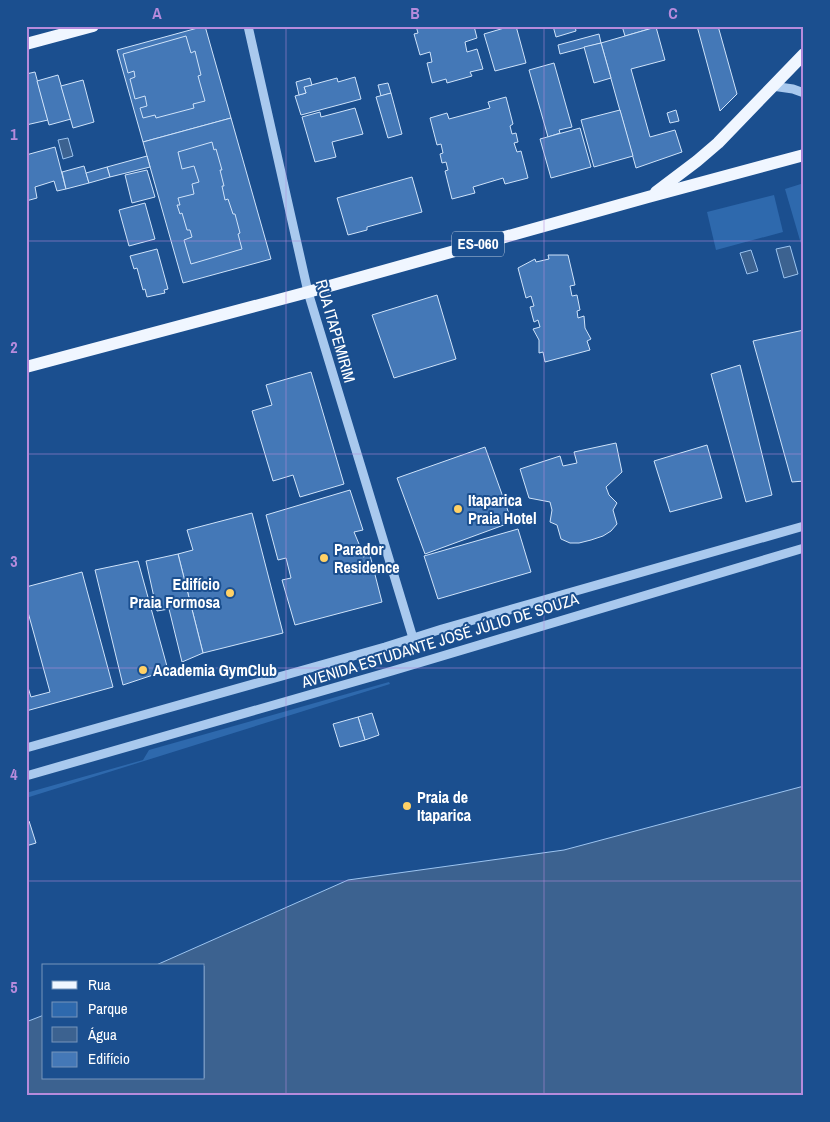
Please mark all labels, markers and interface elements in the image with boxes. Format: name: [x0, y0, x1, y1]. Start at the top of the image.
text: A: [152, 2, 162, 24]
text: B: [410, 2, 420, 24]
text: C: [668, 2, 678, 24]
text: 1: [10, 123, 18, 145]
road number: ES-060: [452, 232, 504, 256]
street label: RUA ITAPEMIRIM: [311, 277, 361, 385]
text: 2: [10, 336, 18, 358]
place label: Itaparica Praia Hotel: [468, 489, 537, 529]
marker: Itaparica Praia Hotel: [452, 503, 464, 515]
place label: Parador Residence: [334, 538, 400, 578]
text: 3: [10, 550, 18, 572]
marker: Parador Residence: [318, 552, 330, 564]
place label: Edifício Praia Formosa: [129, 573, 221, 613]
marker: Edifício Praia Formosa: [224, 587, 236, 599]
street label: AVENIDA ESTUDANTE JOSÉ JÚLIO DE SOUZA: [298, 587, 581, 693]
place label: Academia GymClub: [153, 659, 277, 681]
marker: Academia GymClub: [137, 664, 149, 676]
text: 4: [10, 763, 18, 785]
place label: Praia de Itaparica: [417, 786, 472, 826]
marker: Praia de Itaparica: [401, 800, 413, 812]
legend: [42, 964, 205, 1080]
text: Rua: [88, 974, 111, 995]
text: 5: [10, 976, 18, 998]
text: Parque: [88, 998, 128, 1019]
text: Água: [87, 1024, 117, 1045]
text: Edifício: [88, 1048, 130, 1069]

